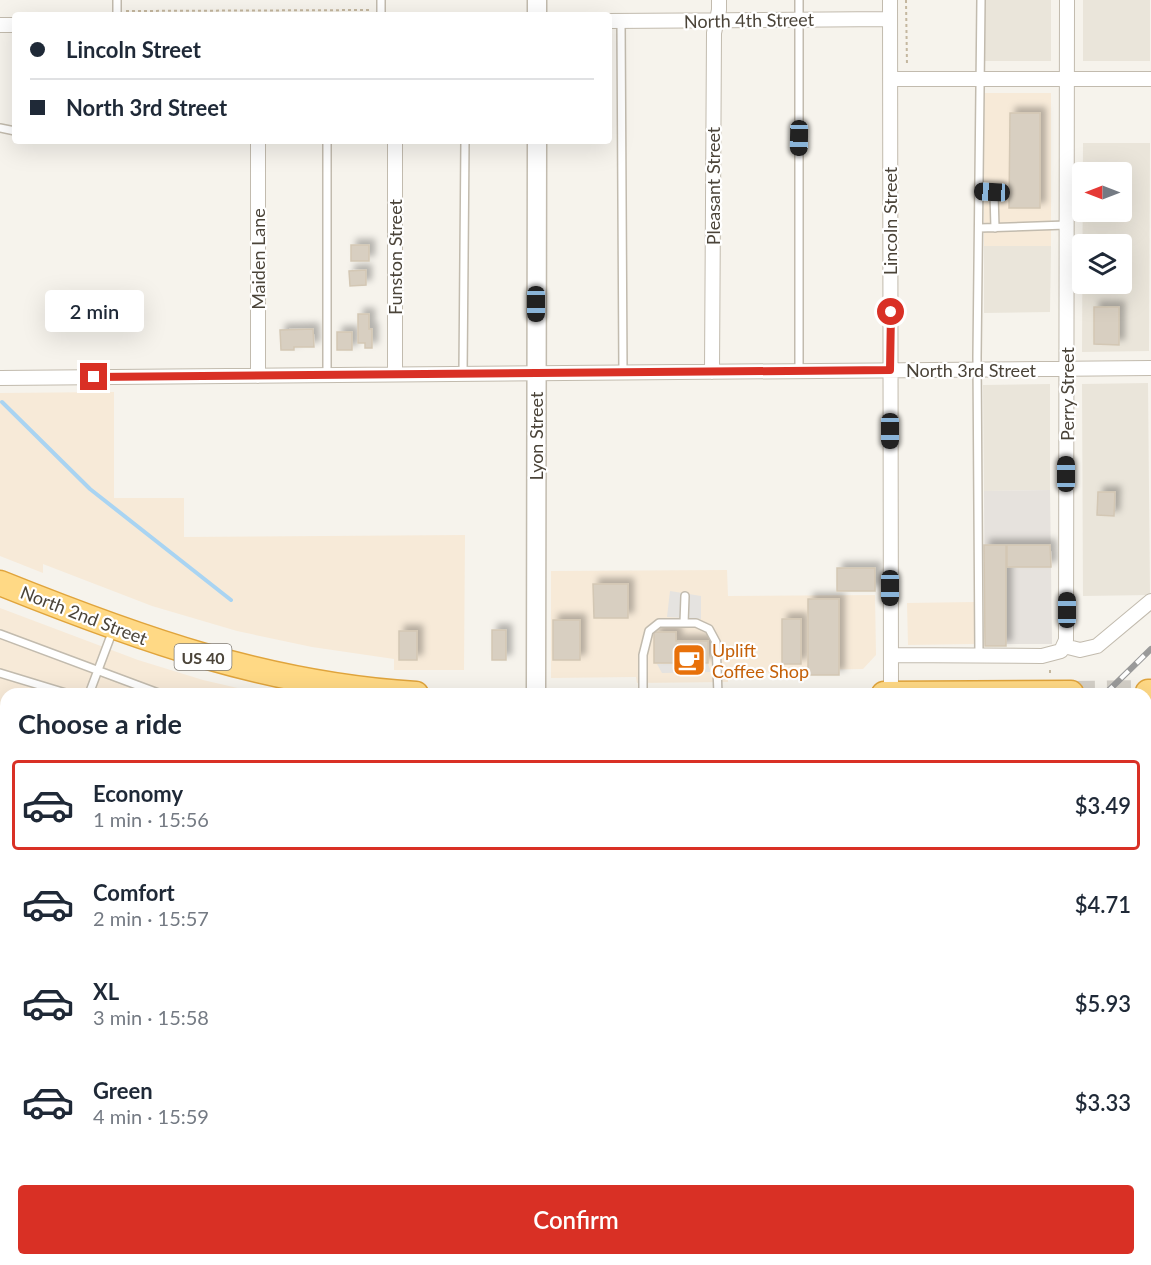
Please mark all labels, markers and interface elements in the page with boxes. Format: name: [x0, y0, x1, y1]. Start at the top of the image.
street label: North 4th Street: [684, 8, 815, 32]
text: Lincoln Street: [66, 36, 201, 63]
text: North 3rd Street: [66, 94, 227, 121]
car: [790, 120, 808, 156]
street label: Pleasant Street: [702, 126, 724, 245]
north arrow: [1072, 162, 1132, 222]
map controls: [1072, 162, 1132, 294]
street label: Lincoln Street: [879, 166, 901, 275]
car: [974, 182, 1010, 202]
street label: Funston Street: [384, 198, 406, 315]
street label: Maiden Lane: [247, 208, 269, 310]
button: layers: [1072, 234, 1132, 294]
car: [527, 286, 545, 322]
callout: 2 min: [44, 290, 144, 332]
route start: [877, 298, 904, 325]
text: 2 min: [70, 299, 119, 323]
street label: Perry Street: [1056, 347, 1078, 441]
street label: North 3rd Street: [906, 359, 1037, 381]
route end: [80, 363, 107, 390]
street label: Lyon Street: [525, 391, 547, 480]
car: [881, 413, 899, 449]
car: [1057, 456, 1075, 492]
car: [881, 570, 899, 606]
street label: North 2nd Street: [18, 581, 151, 649]
car: [1058, 592, 1076, 628]
place label: Uplift Coffee Shop: [712, 639, 809, 682]
cafe icon: Uplift Coffee Shop: [671, 642, 707, 678]
road number: US 40: [174, 644, 232, 670]
text: Choose a ride: [18, 707, 182, 740]
icon: car: [21, 778, 75, 832]
text: Economy: [93, 780, 183, 807]
text: $3.49: [1075, 792, 1131, 819]
text: 1 min · 15:56: [93, 807, 209, 831]
icon: car: [21, 877, 75, 931]
text: Comfort: [93, 879, 175, 906]
text: $4.71: [1075, 891, 1131, 918]
text: 2 min · 15:57: [93, 906, 209, 930]
icon: car: [21, 976, 75, 1030]
text: XL: [93, 978, 119, 1005]
text: $5.93: [1075, 990, 1131, 1017]
text: 3 min · 15:58: [93, 1005, 209, 1029]
icon: car: [21, 1075, 75, 1129]
text: Green: [93, 1077, 153, 1104]
text: $3.33: [1075, 1089, 1131, 1116]
text: 4 min · 15:59: [93, 1104, 209, 1128]
button: Confirm: [18, 1185, 1134, 1254]

